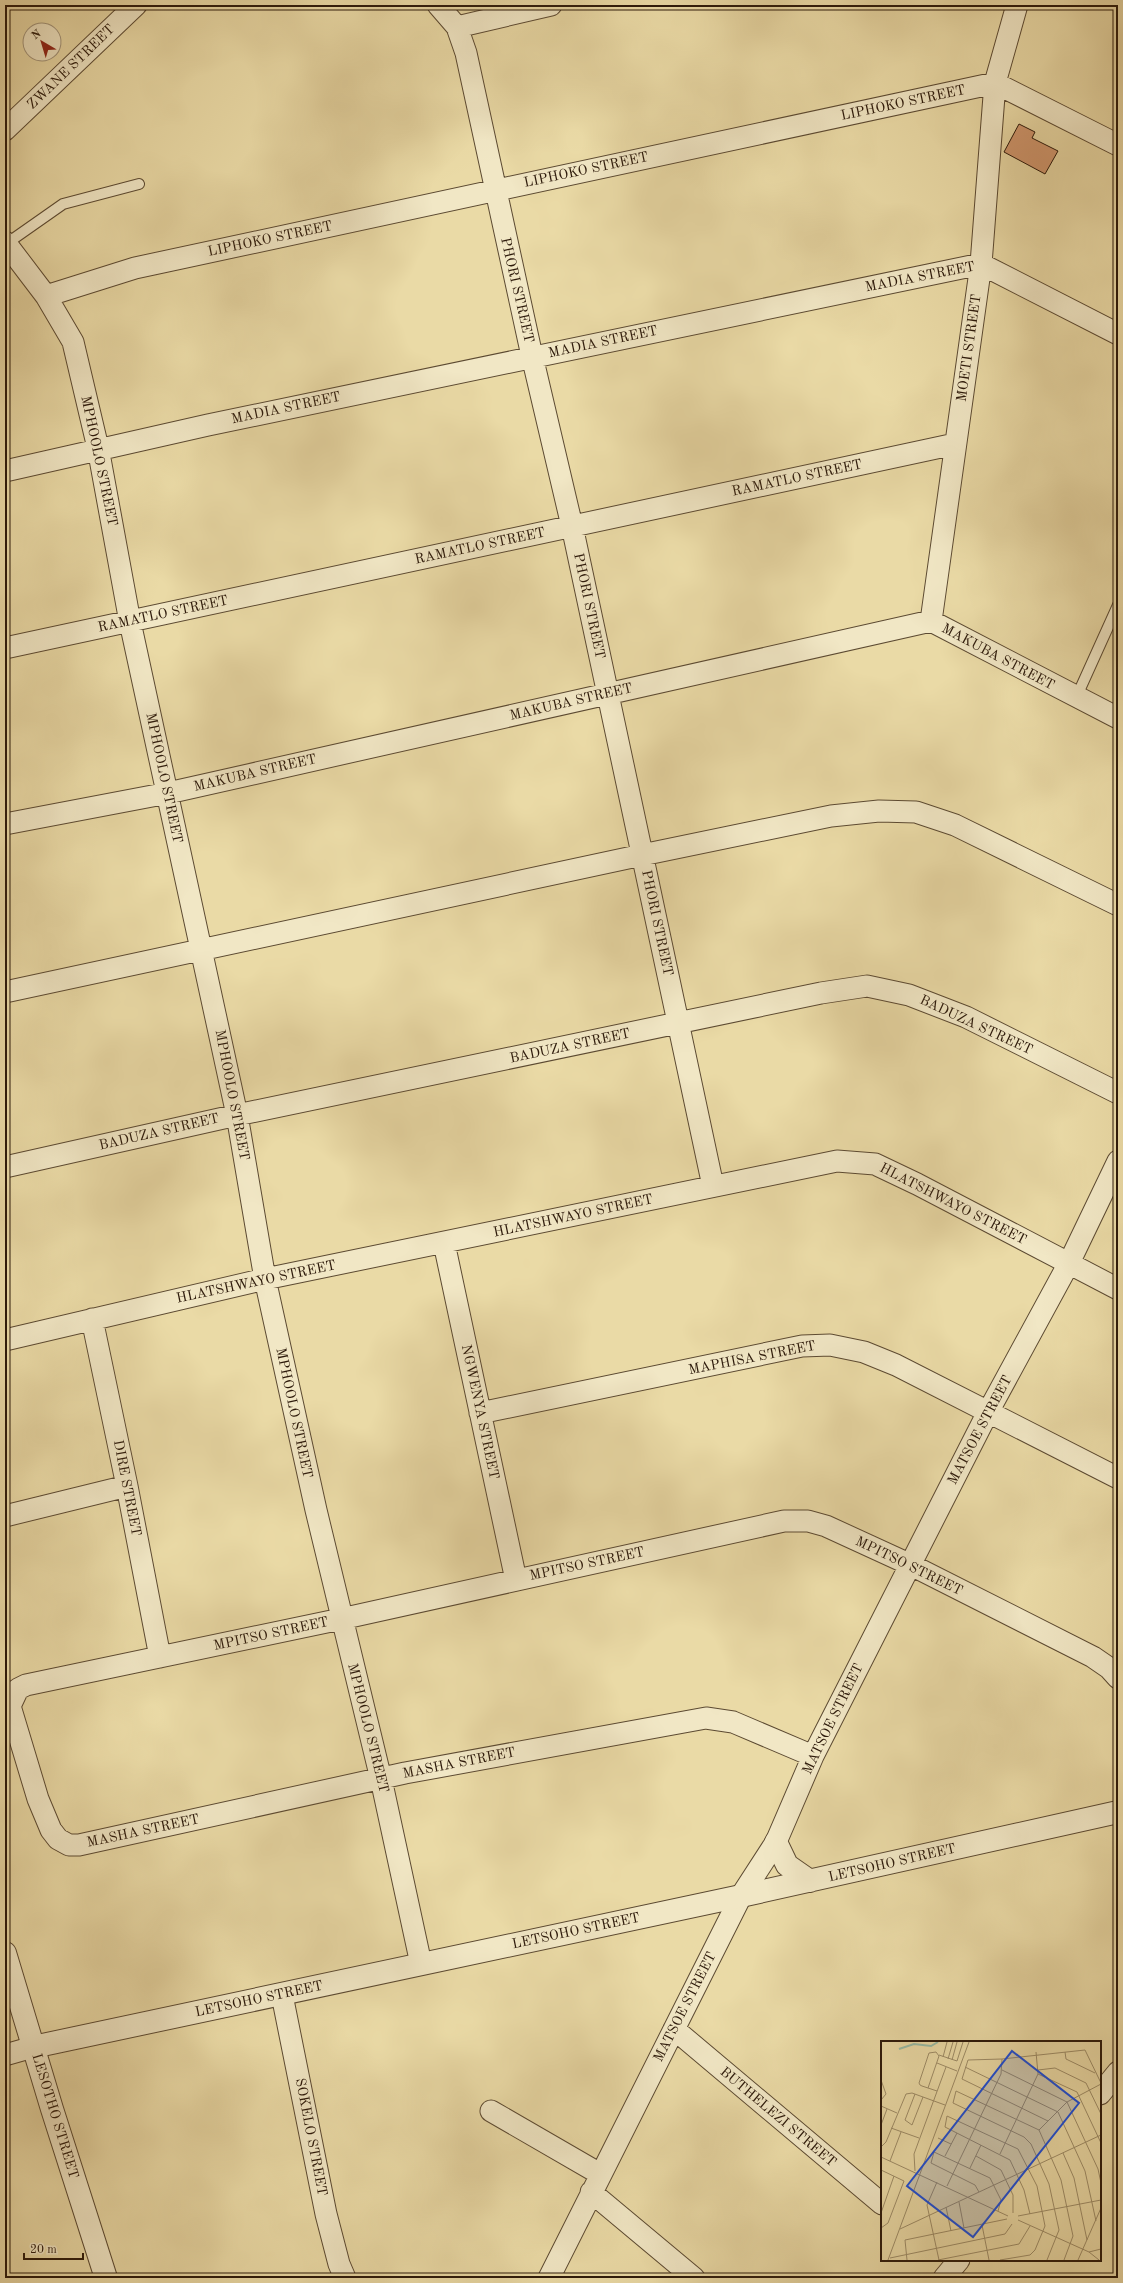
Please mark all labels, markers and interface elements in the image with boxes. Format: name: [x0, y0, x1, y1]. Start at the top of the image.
street label: ZWANE STREET: [24, 21, 118, 113]
north arrow: [22, 22, 62, 62]
street label: LIPHOKO STREET: [839, 83, 967, 123]
street label: LIPHOKO STREET: [522, 150, 650, 190]
street label: LIPHOKO STREET: [206, 219, 334, 259]
street label: PHORI STREET: [498, 236, 536, 344]
street label: MADIA STREET: [864, 259, 976, 295]
street label: MOETI STREET: [955, 293, 983, 403]
street label: MADIA STREET: [547, 324, 659, 360]
street label: MADIA STREET: [230, 390, 342, 426]
street label: MPHOOLO STREET: [78, 394, 120, 528]
street label: RAMATLO STREET: [730, 457, 864, 499]
street label: RAMATLO STREET: [413, 525, 547, 567]
street label: PHORI STREET: [571, 552, 607, 660]
street label: RAMATLO STREET: [96, 593, 230, 635]
street label: MAKUBA STREET: [939, 621, 1057, 693]
street label: MAKUBA STREET: [508, 681, 634, 723]
street label: MPHOOLO STREET: [143, 711, 185, 845]
street label: MAKUBA STREET: [192, 752, 318, 794]
street label: PHORI STREET: [639, 869, 675, 977]
street label: BADUZA STREET: [917, 993, 1035, 1057]
street label: BADUZA STREET: [508, 1026, 632, 1066]
street label: MPHOOLO STREET: [212, 1028, 252, 1162]
street label: BADUZA STREET: [98, 1111, 220, 1153]
street label: HLATSHWAYO STREET: [877, 1161, 1029, 1247]
street label: HLATSHWAYO STREET: [492, 1192, 654, 1240]
street label: HLATSHWAYO STREET: [175, 1258, 337, 1306]
street label: MAPHISA STREET: [687, 1339, 817, 1377]
street label: NGWENYA STREET: [459, 1343, 501, 1481]
street label: MPHOOLO STREET: [273, 1346, 315, 1480]
street label: MATSOE STREET: [945, 1373, 1015, 1487]
street label: DIRE STREET: [111, 1439, 143, 1537]
street label: MPITSO STREET: [853, 1534, 965, 1598]
street label: MPITSO STREET: [528, 1545, 646, 1583]
street label: MPITSO STREET: [212, 1615, 330, 1653]
street label: MATSOE STREET: [800, 1661, 866, 1777]
street label: MPHOOLO STREET: [345, 1662, 391, 1794]
street label: MASHA STREET: [401, 1745, 517, 1781]
street label: MASHA STREET: [85, 1812, 201, 1850]
street label: LETSOHO STREET: [827, 1842, 957, 1884]
street label: LETSOHO STREET: [511, 1911, 641, 1951]
street label: MATSOE STREET: [651, 1950, 719, 2064]
street label: LETSOHO STREET: [194, 1979, 324, 2019]
inset map: [881, 2041, 1101, 2261]
street label: LESOTHO STREET: [29, 2052, 81, 2180]
street label: BUTHELEZI STREET: [717, 2065, 839, 2169]
street label: SOKELO STREET: [293, 2077, 329, 2197]
scale bar: [24, 2235, 83, 2261]
text: 20 m: [30, 2244, 57, 2256]

